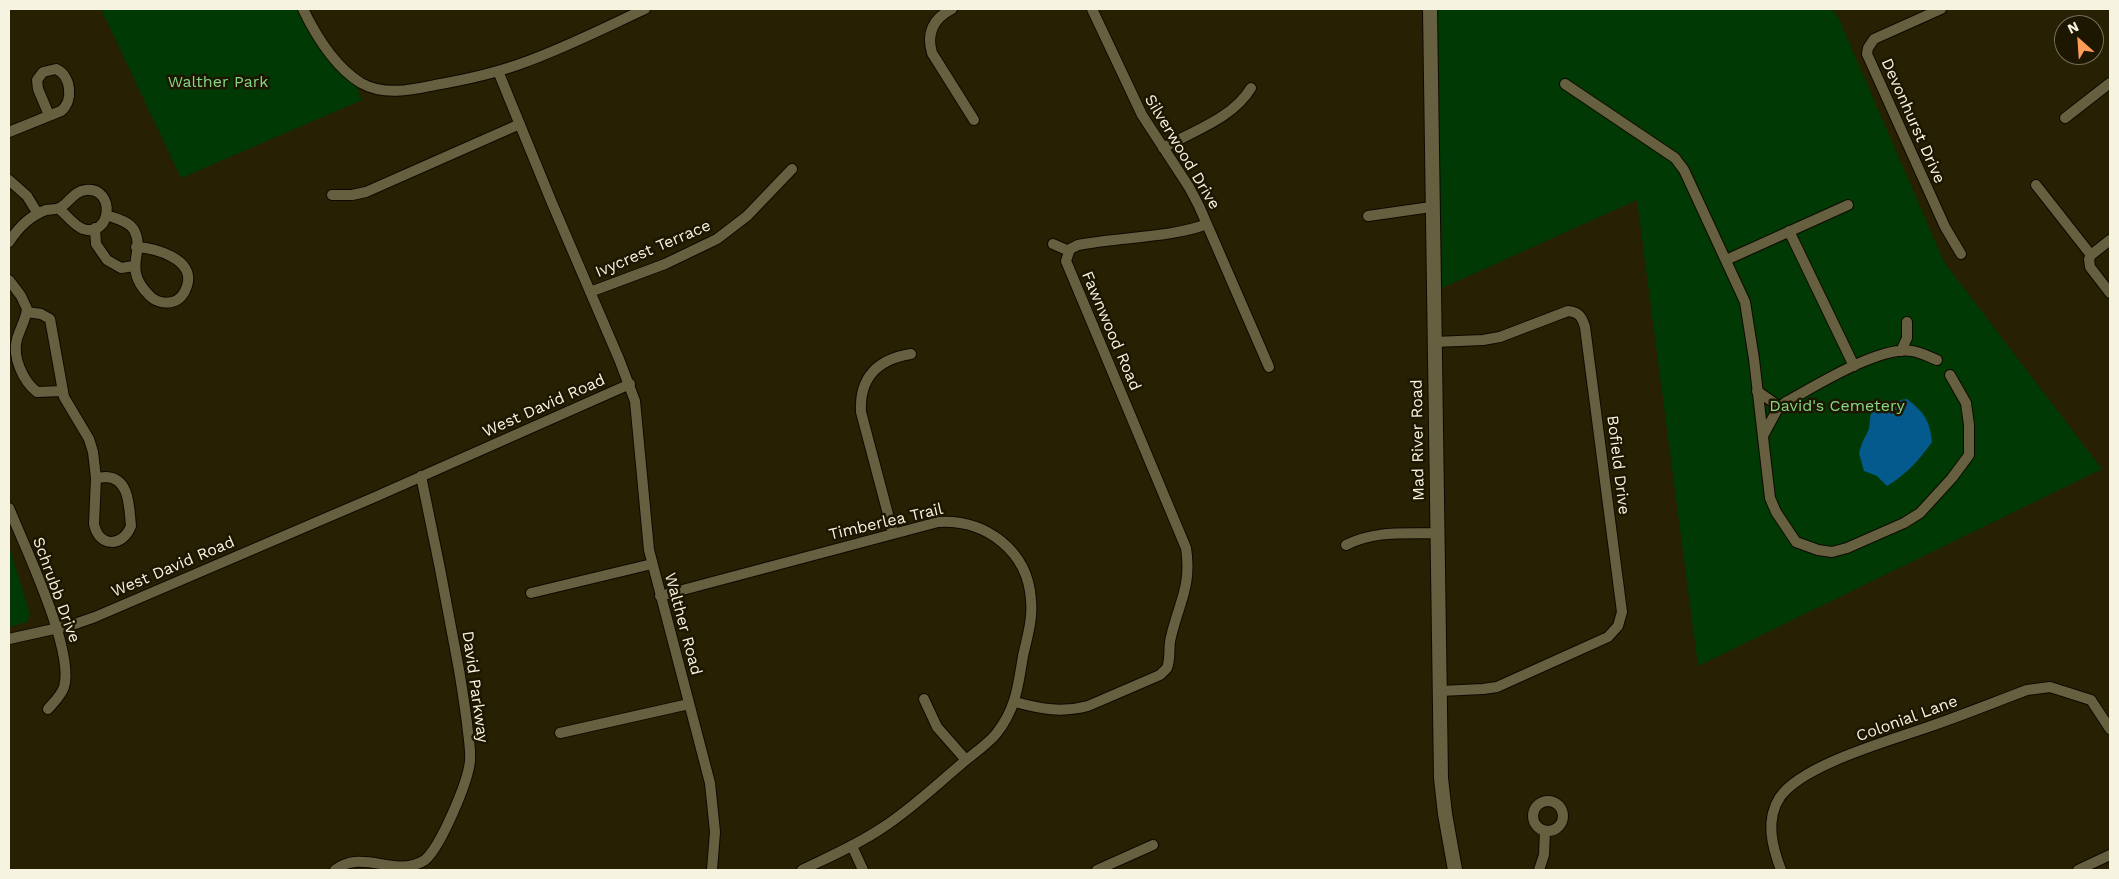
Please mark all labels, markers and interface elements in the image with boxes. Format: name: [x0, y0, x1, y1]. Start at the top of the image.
north arrow: [2054, 15, 2104, 65]
text: N: [2065, 18, 2081, 37]
street label: Devonhurst Drive: [1877, 56, 1949, 186]
park label: Walther Park: [168, 72, 268, 92]
street label: Silverwood Drive: [1140, 91, 1224, 213]
street label: Ivycrest Terrace: [592, 216, 714, 282]
street label: Fawnwood Road: [1077, 268, 1145, 394]
street label: West David Road: [480, 370, 608, 442]
street label: Mad River Road: [1407, 379, 1429, 501]
park label: David's Cemetery: [1769, 396, 1905, 416]
street label: Bofield Drive: [1602, 414, 1634, 516]
street label: Timberlea Trail: [827, 500, 945, 544]
street label: West David Road: [108, 532, 238, 602]
street label: Schrubb Drive: [28, 535, 84, 645]
street label: Walther Road: [660, 571, 706, 677]
street label: David Parkway: [458, 630, 492, 744]
street label: Colonial Lane: [1854, 692, 1960, 746]

